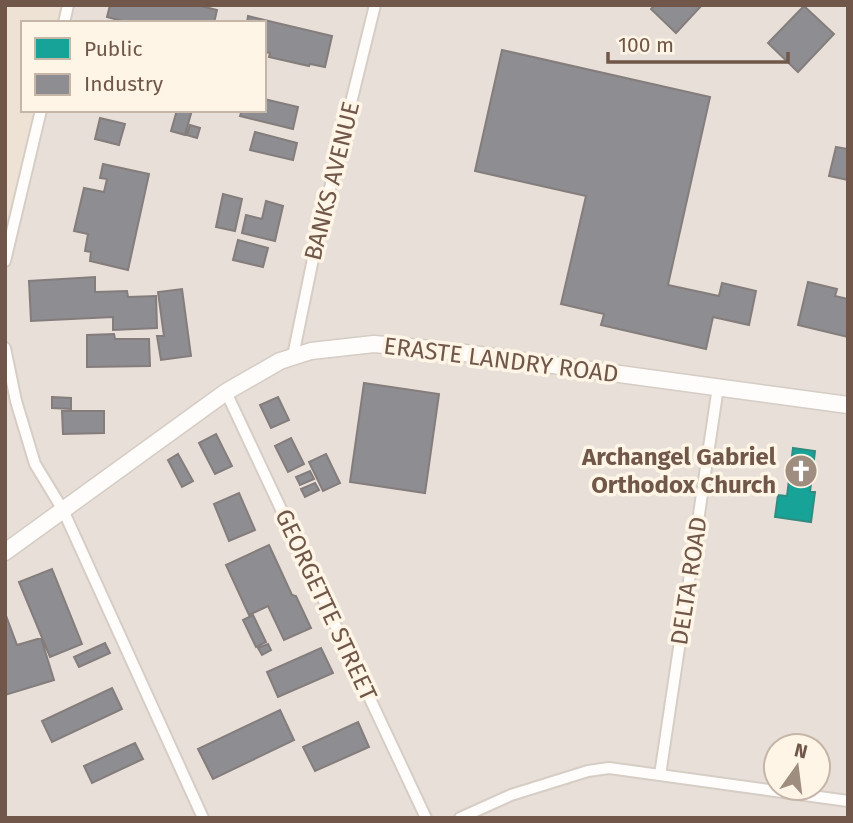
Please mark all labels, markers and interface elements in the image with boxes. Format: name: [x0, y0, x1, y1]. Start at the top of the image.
legend: [21, 21, 266, 112]
scale bar: [608, 21, 788, 65]
text: 100 m: [618, 32, 674, 58]
text: Public: [84, 36, 142, 62]
text: Industry: [84, 71, 164, 97]
street label: BANKS AVENUE: [299, 99, 365, 263]
street label: ERASTE LANDRY ROAD: [382, 332, 620, 388]
place label: Archangel Gabriel Orthodox Church: [581, 443, 777, 499]
church icon: Archangel Gabriel Orthodox Church: [782, 452, 820, 490]
street label: GEORGETTE STREET: [269, 505, 383, 706]
street label: DELTA ROAD: [665, 515, 713, 647]
north arrow: [762, 732, 832, 802]
text: N: [792, 738, 810, 764]

